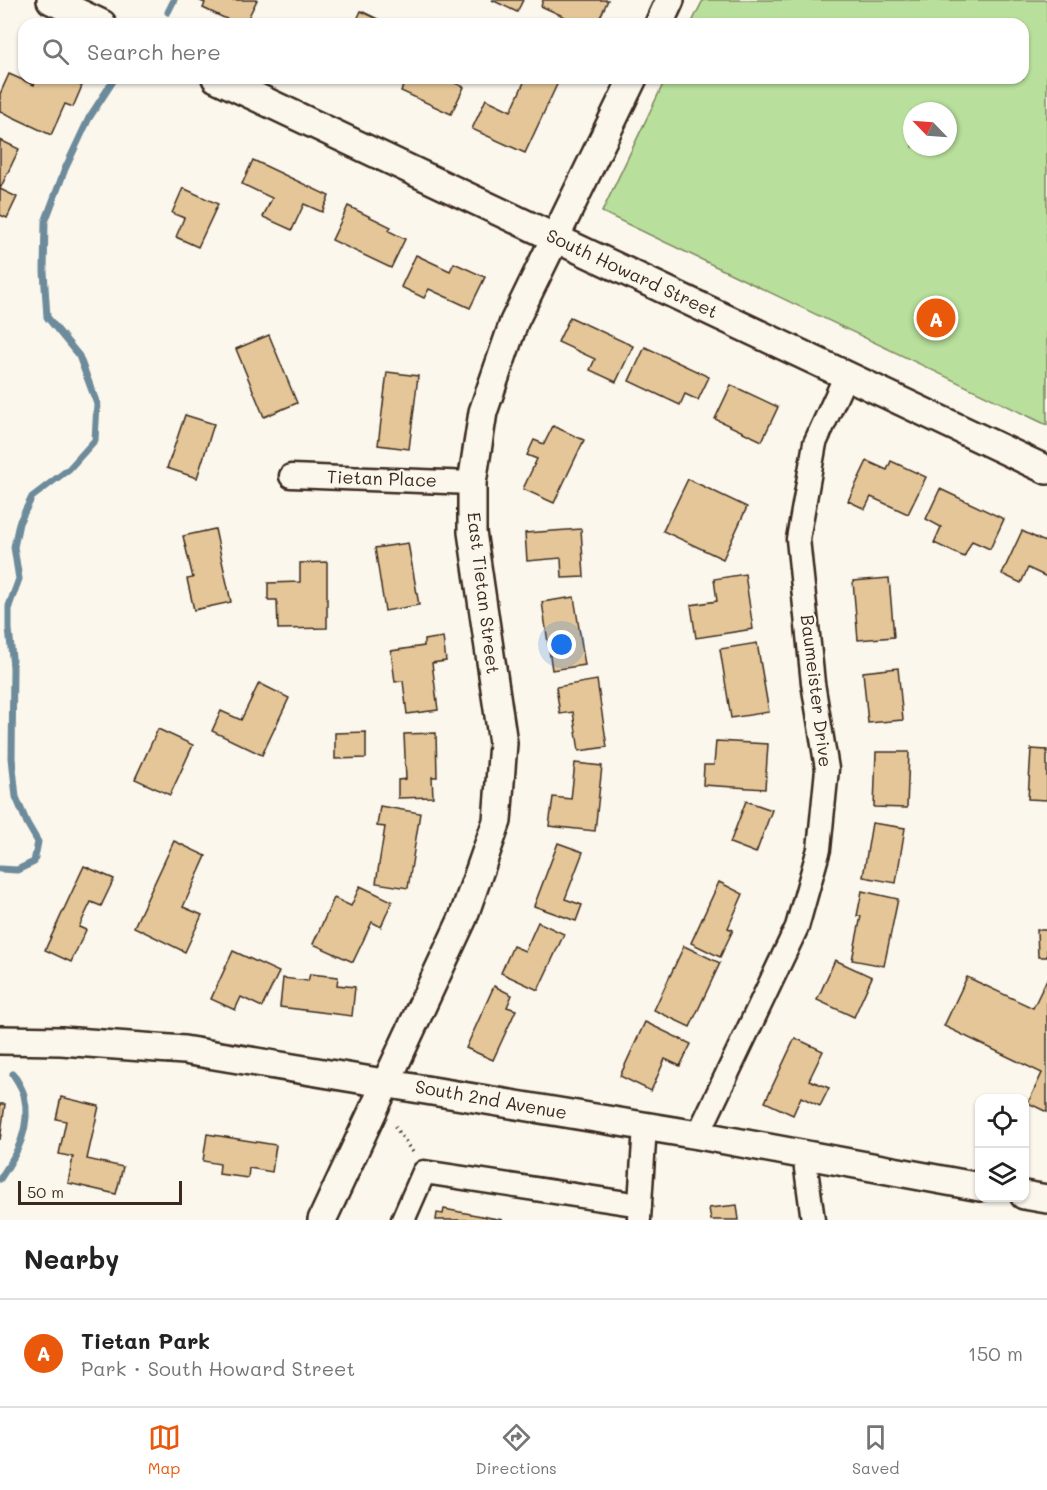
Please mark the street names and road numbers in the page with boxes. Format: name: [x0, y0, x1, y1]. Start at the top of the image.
street label: South Howard Street: [543, 223, 722, 323]
street label: Tietan Place: [327, 464, 437, 492]
street label: East Tietan Street: [462, 511, 506, 675]
street label: Baumeister Drive: [796, 613, 838, 768]
street label: South 2nd Avenue: [413, 1074, 569, 1124]

